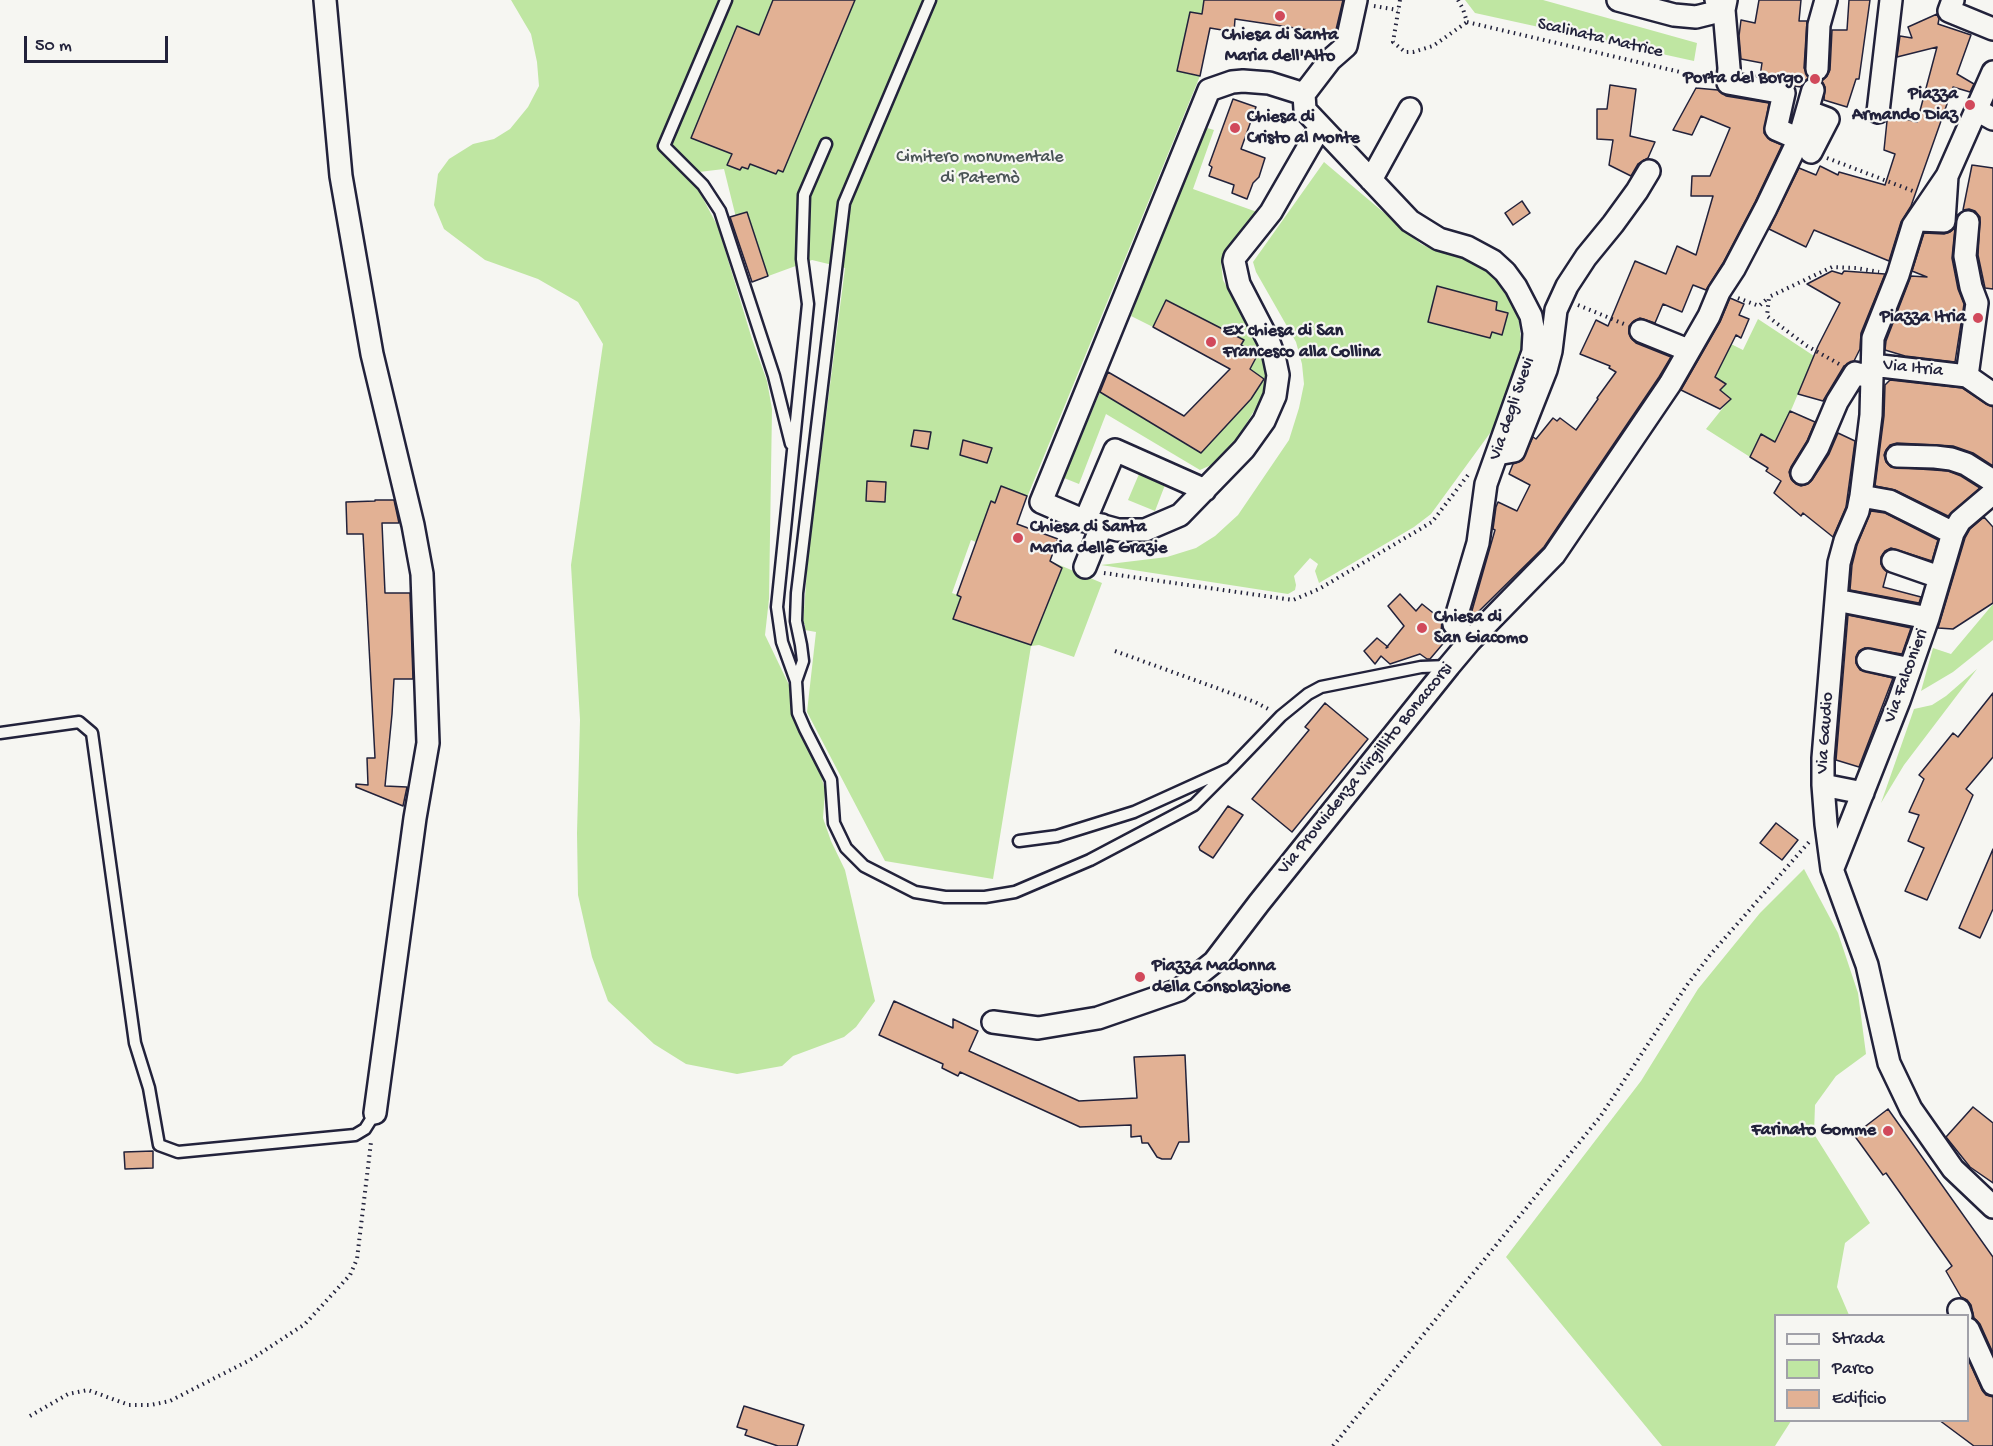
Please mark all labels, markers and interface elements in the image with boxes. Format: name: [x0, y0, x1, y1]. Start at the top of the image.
marker: Chiesa di Santa Maria dell'Alto: [1273, 9, 1287, 23]
street label: Scalinata Matrice: [1535, 14, 1665, 64]
scale bar: [27, 24, 171, 62]
place label: Chiesa di Santa Maria dell'Alto: [1222, 25, 1338, 68]
text: 50 m: [35, 36, 72, 57]
place label: Porta del Borgo: [1683, 68, 1803, 90]
marker: Porta del Borgo: [1808, 72, 1822, 86]
place label: Piazza Armando Diaz: [1852, 84, 1958, 127]
marker: Piazza Armando Diaz: [1963, 98, 1977, 112]
place label: Chiesa di Cristo al Monte: [1247, 107, 1360, 150]
marker: Chiesa di Cristo al Monte: [1228, 121, 1242, 135]
park label: Cimitero monumentale di Paternò: [896, 147, 1064, 190]
place label: Piazza Itria: [1880, 307, 1966, 329]
marker: Piazza Itria: [1971, 311, 1985, 325]
place label: Ex chiesa di San Francesco alla Collina: [1223, 321, 1381, 364]
marker: Ex chiesa di San Francesco alla Collina: [1204, 335, 1218, 349]
street label: Via degli Svevi: [1485, 355, 1541, 463]
street label: Via Itria: [1882, 355, 1944, 383]
place label: Chiesa di Santa Maria delle Grazie: [1030, 517, 1167, 560]
marker: Chiesa di Santa Maria delle Grazie: [1011, 531, 1025, 545]
place label: Chiesa di San Giacomo: [1434, 607, 1528, 650]
marker: Chiesa di San Giacomo: [1415, 621, 1429, 635]
street label: Via Falconieri: [1880, 626, 1934, 726]
street label: Via Provvidenza Virgillito Bonaccorsi: [1274, 658, 1458, 880]
street label: Via Gaudio: [1812, 691, 1840, 775]
place label: Piazza Madonna della Consolazione: [1152, 956, 1291, 998]
marker: Piazza Madonna della Consolazione: [1133, 970, 1147, 984]
place label: Farinato Gomme: [1751, 1120, 1876, 1142]
marker: Farinato Gomme: [1881, 1124, 1895, 1138]
legend: [1774, 1314, 1969, 1422]
text: Strada: [1832, 1329, 1885, 1350]
text: Parco: [1832, 1359, 1874, 1380]
text: Edificio: [1832, 1389, 1886, 1410]

